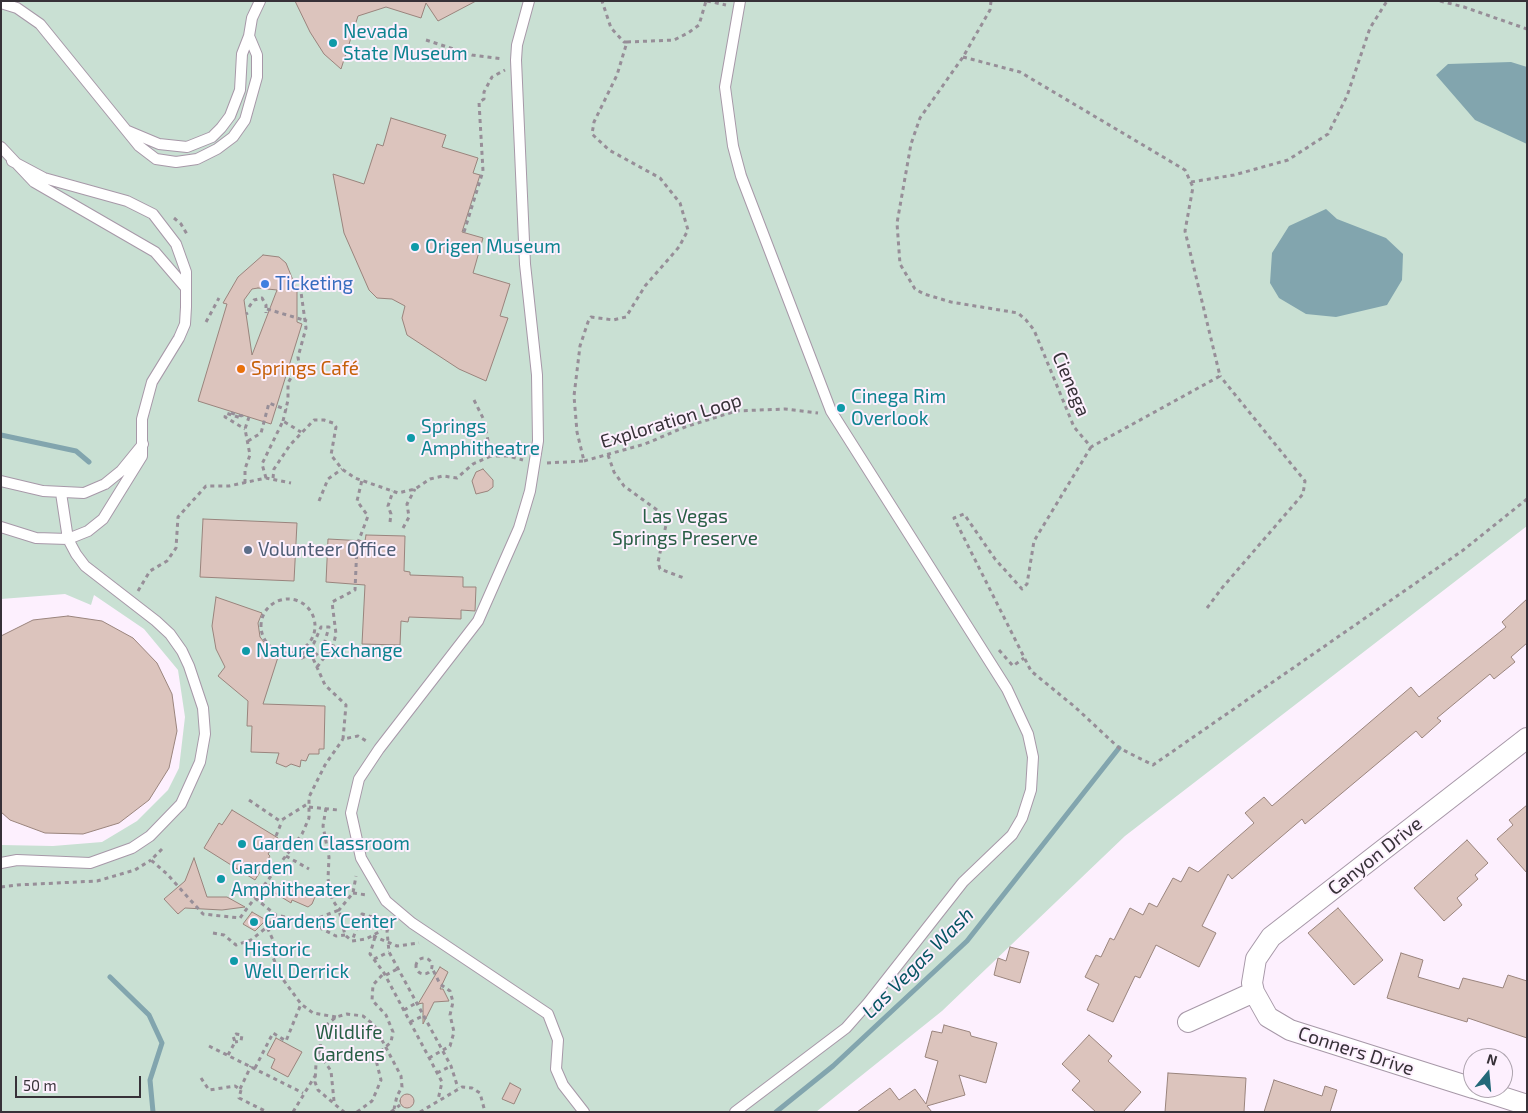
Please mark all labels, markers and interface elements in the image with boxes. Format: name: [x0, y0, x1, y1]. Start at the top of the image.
place label: Nevada State Museum: [343, 21, 468, 65]
marker: Nevada State Museum: [327, 37, 339, 49]
place label: Origen Museum: [425, 236, 561, 258]
marker: Origen Museum: [409, 241, 421, 253]
place label: Ticketing: [275, 273, 353, 295]
marker: Ticketing: [259, 278, 271, 290]
street label: Cienega: [1047, 348, 1095, 420]
place label: Springs Café: [251, 358, 359, 380]
marker: Springs Café: [235, 363, 247, 375]
place label: Cinega Rim Overlook: [851, 386, 946, 430]
street label: Exploration Loop: [598, 389, 744, 453]
marker: Cinega Rim Overlook: [835, 402, 847, 414]
place label: Springs Amphitheatre: [421, 416, 540, 460]
marker: Springs Amphitheatre: [405, 432, 417, 444]
park label: Las Vegas Springs Preserve: [612, 506, 758, 550]
place label: Volunteer Office: [258, 539, 396, 561]
marker: Volunteer Office: [242, 544, 254, 556]
place label: Nature Exchange: [256, 640, 403, 662]
marker: Nature Exchange: [240, 645, 252, 657]
street label: Canyon Drive: [1323, 812, 1427, 900]
place label: Garden Classroom: [252, 833, 410, 855]
marker: Garden Classroom: [236, 838, 248, 850]
place label: Garden Amphitheater: [231, 857, 350, 901]
marker: Garden Amphitheater: [215, 873, 227, 885]
water label: Las Vegas Wash: [857, 902, 979, 1024]
place label: Gardens Center: [264, 911, 397, 933]
marker: Gardens Center: [248, 916, 260, 928]
place label: Historic Well Derrick: [244, 939, 349, 983]
marker: Historic Well Derrick: [228, 955, 240, 967]
park label: Wildlife Gardens: [313, 1022, 385, 1066]
street label: Conners Drive: [1295, 1022, 1417, 1080]
north arrow: [1463, 1048, 1513, 1098]
text: N: [1485, 1050, 1500, 1069]
scale bar: [18, 1066, 144, 1098]
text: 50 m: [23, 1076, 57, 1094]

